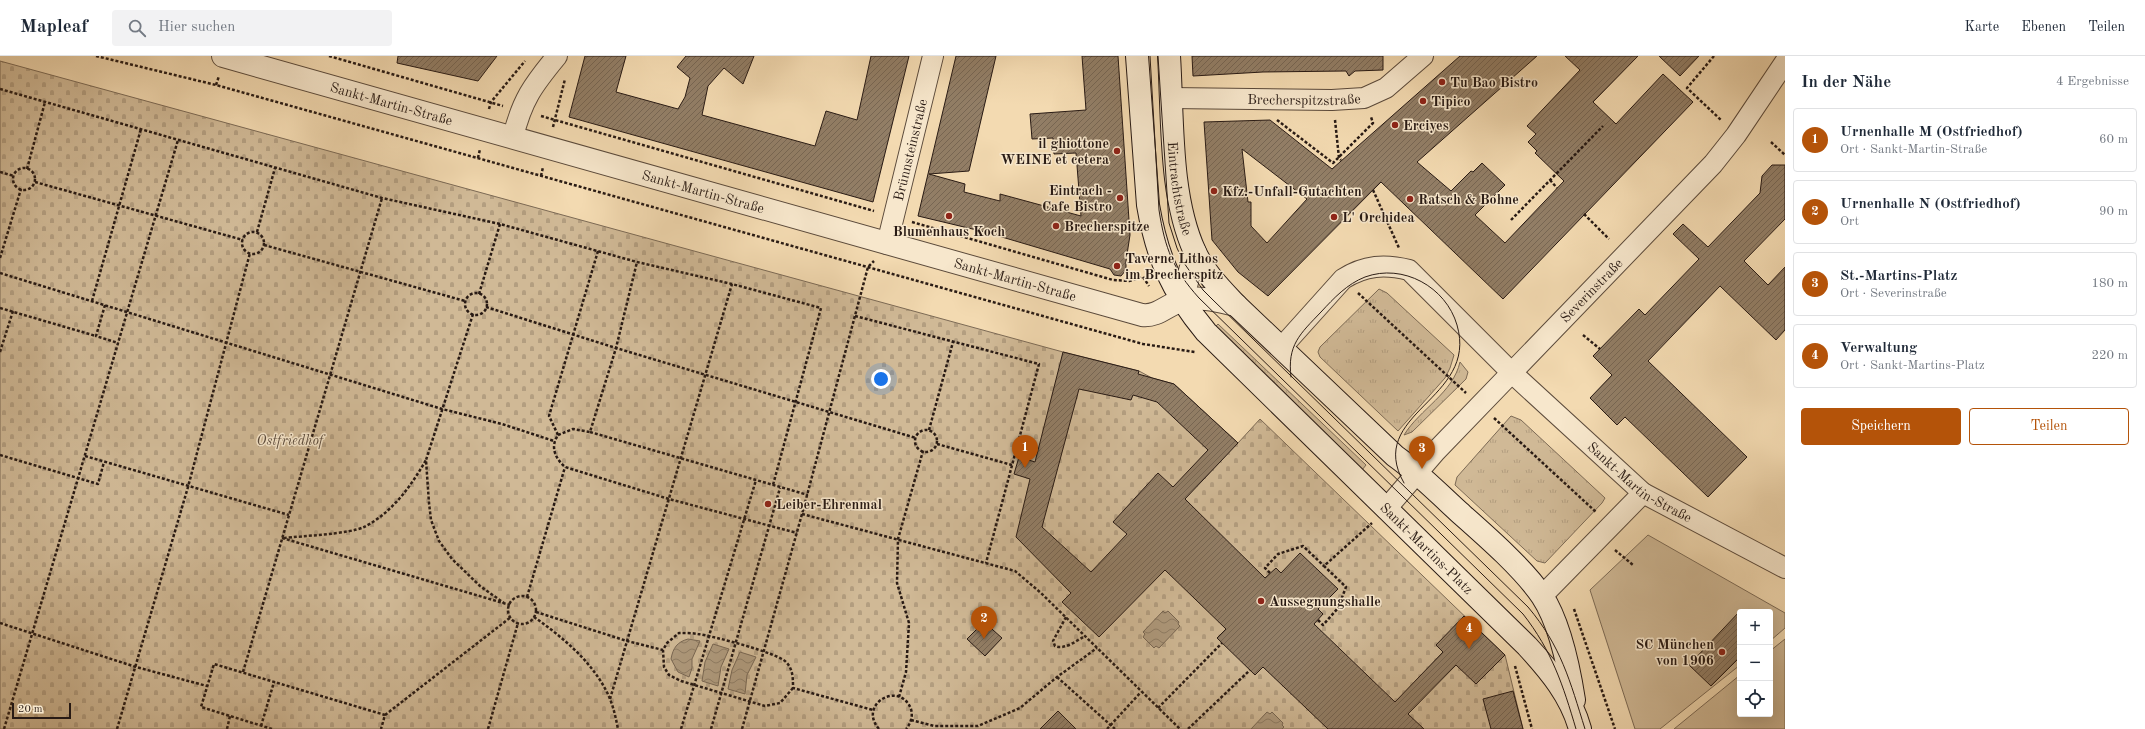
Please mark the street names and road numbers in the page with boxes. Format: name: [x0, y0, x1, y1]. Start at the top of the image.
street label: Sankt-Martin-Straße: [328, 81, 454, 128]
street label: Brecherspitzstraße: [1247, 92, 1361, 108]
street label: Brünnsteinstraße: [892, 98, 930, 202]
street label: Eintrachtstraße: [1165, 141, 1194, 237]
street label: Sankt-Martin-Straße: [640, 168, 766, 216]
street label: Sankt-Martin-Straße: [952, 256, 1078, 304]
street label: Severinstraße: [1558, 256, 1626, 326]
street label: Sankt-Martin-Straße: [1584, 440, 1694, 525]
street label: Sankt-Martins-Platz: [1377, 501, 1475, 597]

